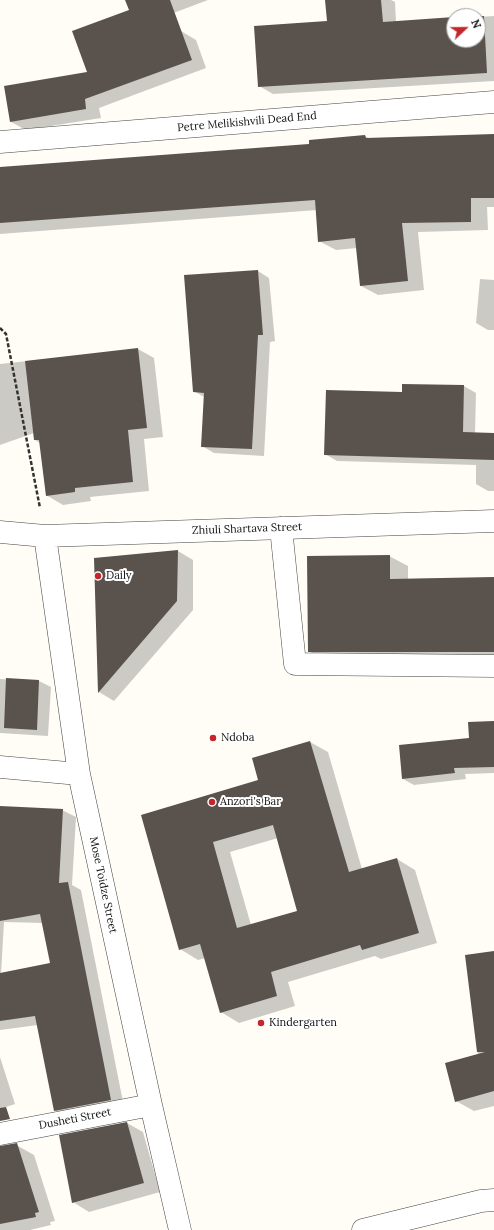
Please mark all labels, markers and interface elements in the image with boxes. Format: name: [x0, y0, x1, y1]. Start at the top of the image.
north arrow: [446, 8, 486, 48]
text: N: [468, 17, 484, 30]
street label: Petre Melikishvili Dead End: [177, 109, 317, 135]
street label: Zhiuli Shartava Street: [192, 520, 302, 538]
place label: Daily: [106, 569, 132, 583]
marker: Daily: [93, 571, 103, 581]
place label: Ndoba: [221, 731, 254, 745]
marker: Ndoba: [208, 733, 218, 743]
place label: Anzori's Bar: [220, 795, 281, 809]
marker: Anzori's Bar: [207, 797, 217, 807]
street label: Mose Toidze Street: [86, 835, 120, 935]
place label: Kindergarten: [269, 1016, 337, 1030]
marker: Kindergarten: [256, 1018, 266, 1028]
street label: Dusheti Street: [38, 1105, 112, 1133]

